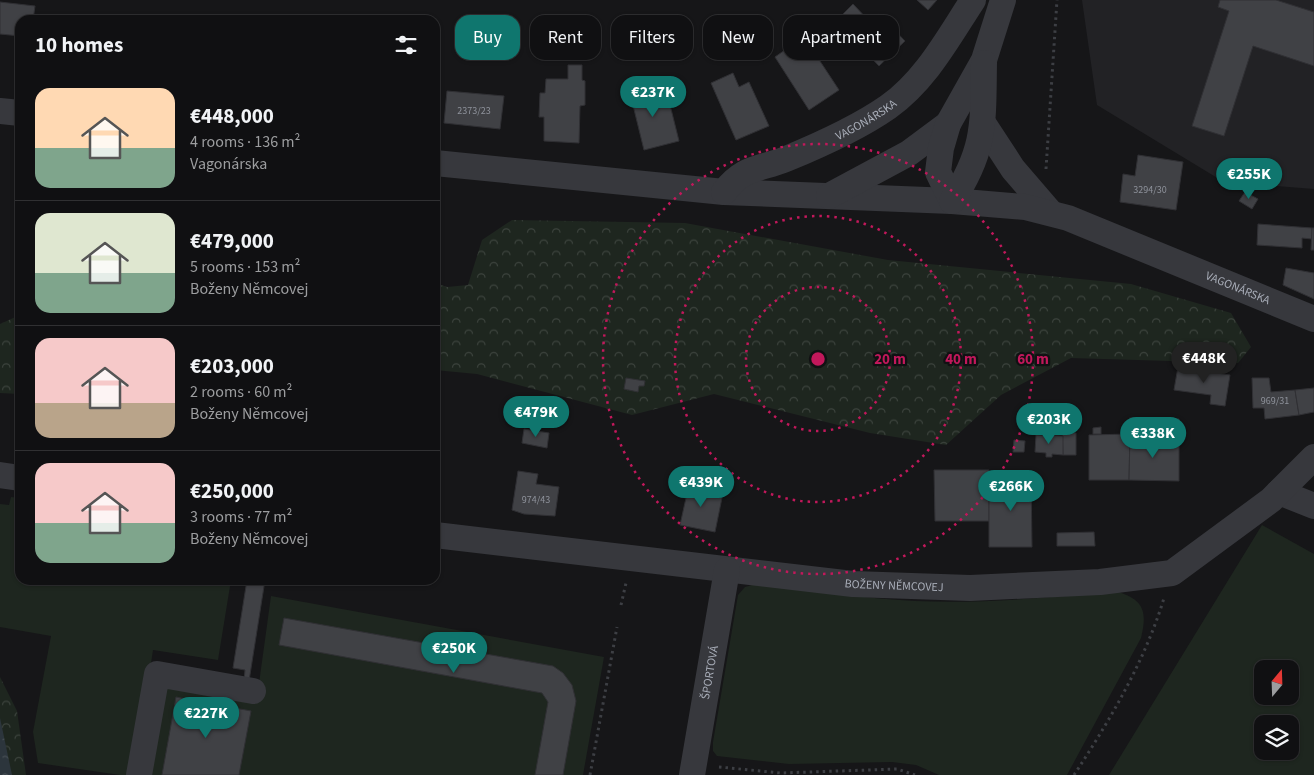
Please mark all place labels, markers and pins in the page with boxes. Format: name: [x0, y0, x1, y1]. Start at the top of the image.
pin: €237K: [618, 76, 688, 118]
pin: €255K: [1214, 158, 1284, 200]
pin: €448K: [1169, 342, 1239, 384]
centre of rings: [809, 350, 827, 368]
pin: €479K: [501, 396, 571, 438]
pin: €203K: [1014, 402, 1084, 445]
pin: €338K: [1118, 416, 1188, 459]
pin: €439K: [666, 466, 736, 508]
pin: €266K: [976, 470, 1046, 512]
pin: €250K: [419, 632, 489, 674]
pin: €227K: [171, 696, 241, 739]

